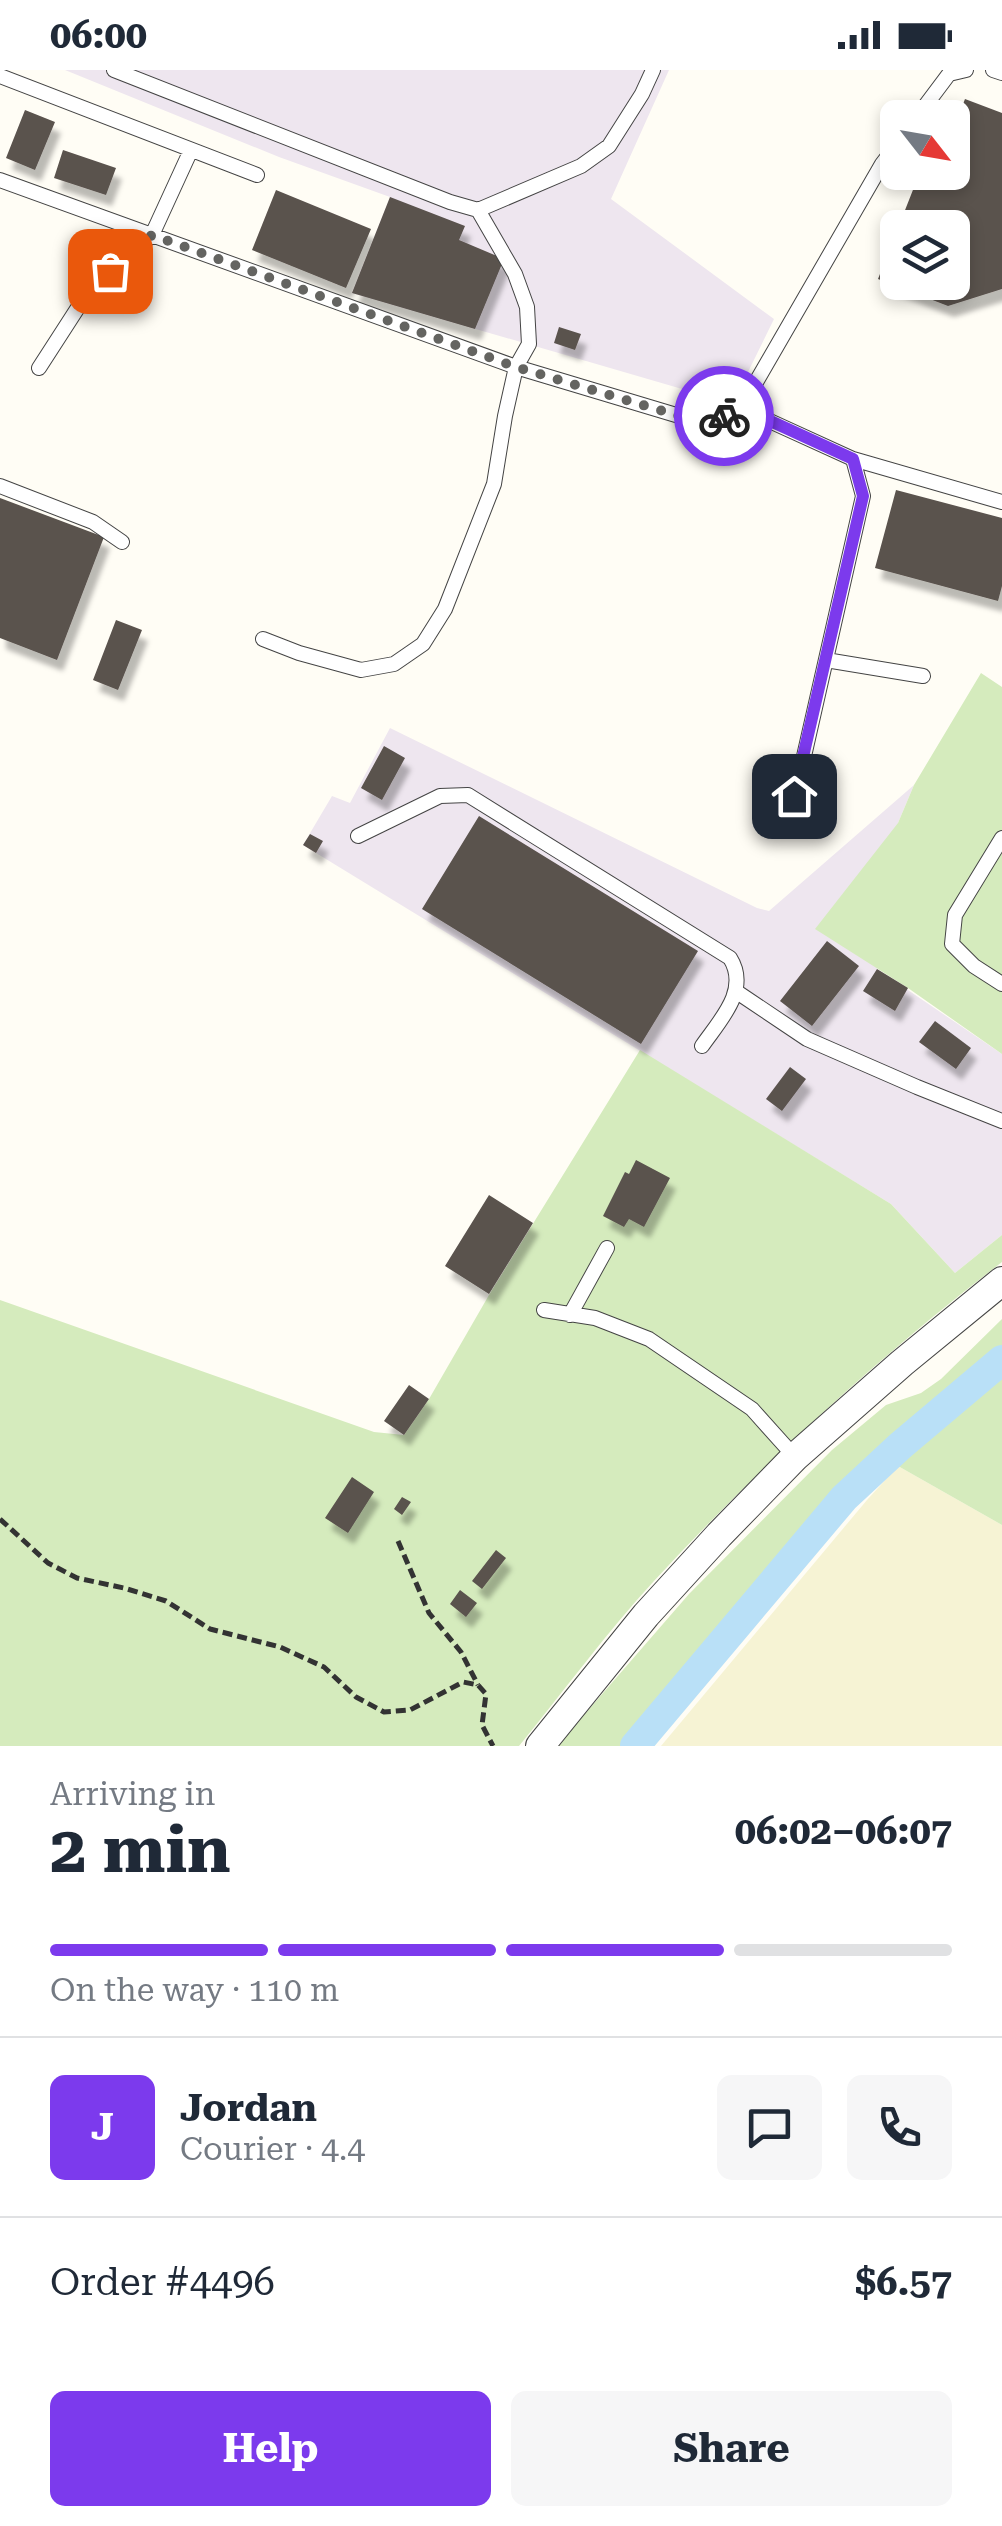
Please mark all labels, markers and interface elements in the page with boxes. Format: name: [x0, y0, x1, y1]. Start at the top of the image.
text: 06:00: [50, 13, 147, 57]
north arrow: [880, 100, 970, 190]
map controls: [880, 100, 970, 300]
button: layers: [880, 210, 970, 300]
pin: [68, 229, 153, 314]
icon: bag: [83, 244, 138, 299]
courier: [674, 366, 774, 466]
icon: bike: [697, 389, 752, 444]
pin: [752, 754, 837, 839]
icon: home: [767, 769, 822, 824]
text: Arriving in: [50, 1775, 215, 1813]
text: 06:02–06:07: [735, 1809, 952, 1853]
text: 2 min: [50, 1812, 231, 1888]
text: On the way · 110 m: [50, 1971, 339, 2009]
button: chat: [717, 2075, 822, 2180]
button: phone: [847, 2075, 952, 2180]
text: Jordan: [180, 2086, 317, 2130]
text: J: [91, 2105, 114, 2149]
text: Courier · 4.4: [180, 2130, 365, 2168]
text: Order #4496: [50, 2260, 275, 2304]
text: $6.57: [855, 2260, 952, 2304]
button: Help: [50, 2391, 491, 2506]
button: Share: [511, 2391, 952, 2506]

